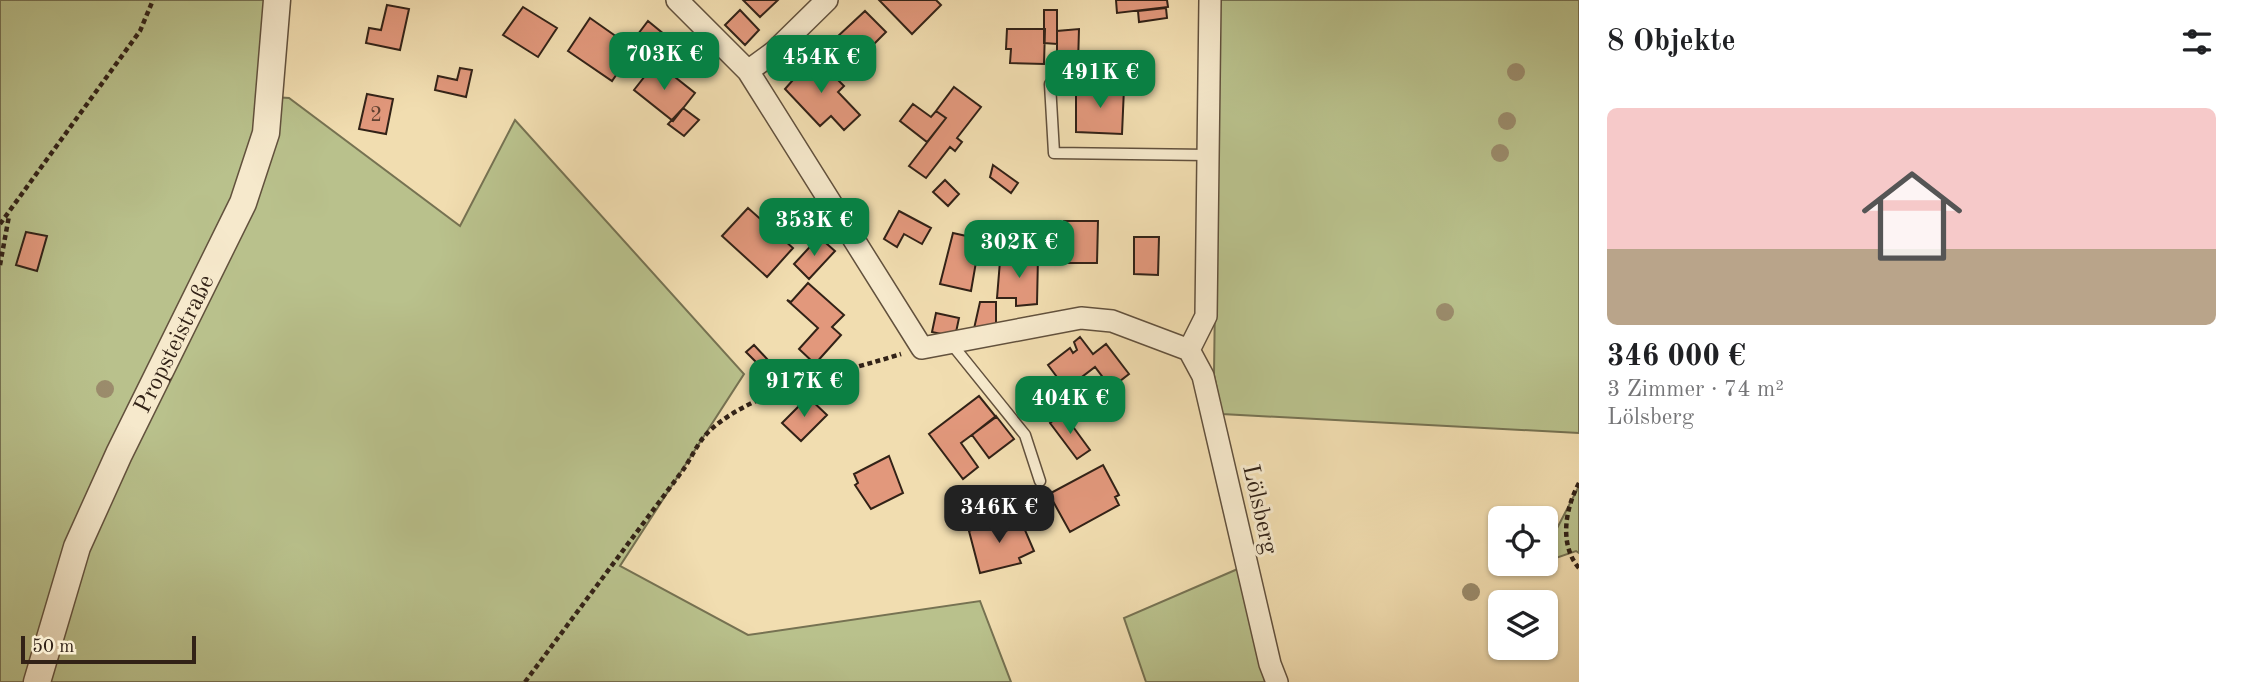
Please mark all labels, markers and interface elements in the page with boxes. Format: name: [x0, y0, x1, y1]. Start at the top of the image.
icon: filters: [2178, 23, 2216, 61]
text: 8 Objekte: [1607, 27, 1736, 57]
pin: 703K €: [607, 32, 721, 92]
pin: 454K €: [764, 36, 878, 95]
text: 703K €: [625, 43, 703, 66]
text: 454K €: [782, 46, 860, 69]
pin: 491K €: [1043, 50, 1157, 110]
text: 491K €: [1061, 61, 1139, 84]
house number: 2: [370, 105, 382, 126]
icon: home: [1849, 153, 1975, 279]
pin: 353K €: [757, 198, 871, 258]
text: 353K €: [775, 209, 853, 232]
pin: 302K €: [962, 220, 1076, 280]
text: 302K €: [980, 231, 1058, 254]
street label: Propsteistraße: [131, 271, 220, 418]
text: 346 000 €: [1607, 342, 1746, 372]
pin: 917K €: [747, 360, 861, 419]
text: 917K €: [765, 370, 843, 393]
pin: 404K €: [1013, 376, 1127, 436]
text: 3 Zimmer · 74 m²: [1607, 378, 1784, 401]
text: 404K €: [1031, 387, 1109, 410]
text: Lölsberg: [1607, 406, 1694, 429]
street label: Lölsberg: [1237, 462, 1281, 557]
pin: 346K €: [942, 486, 1056, 545]
text: 346K €: [960, 496, 1038, 519]
map controls: [1488, 506, 1558, 660]
button: locate: [1488, 506, 1558, 576]
button: layers: [1488, 590, 1558, 660]
scale bar: [21, 633, 196, 665]
text: 50 m: [32, 638, 74, 657]

